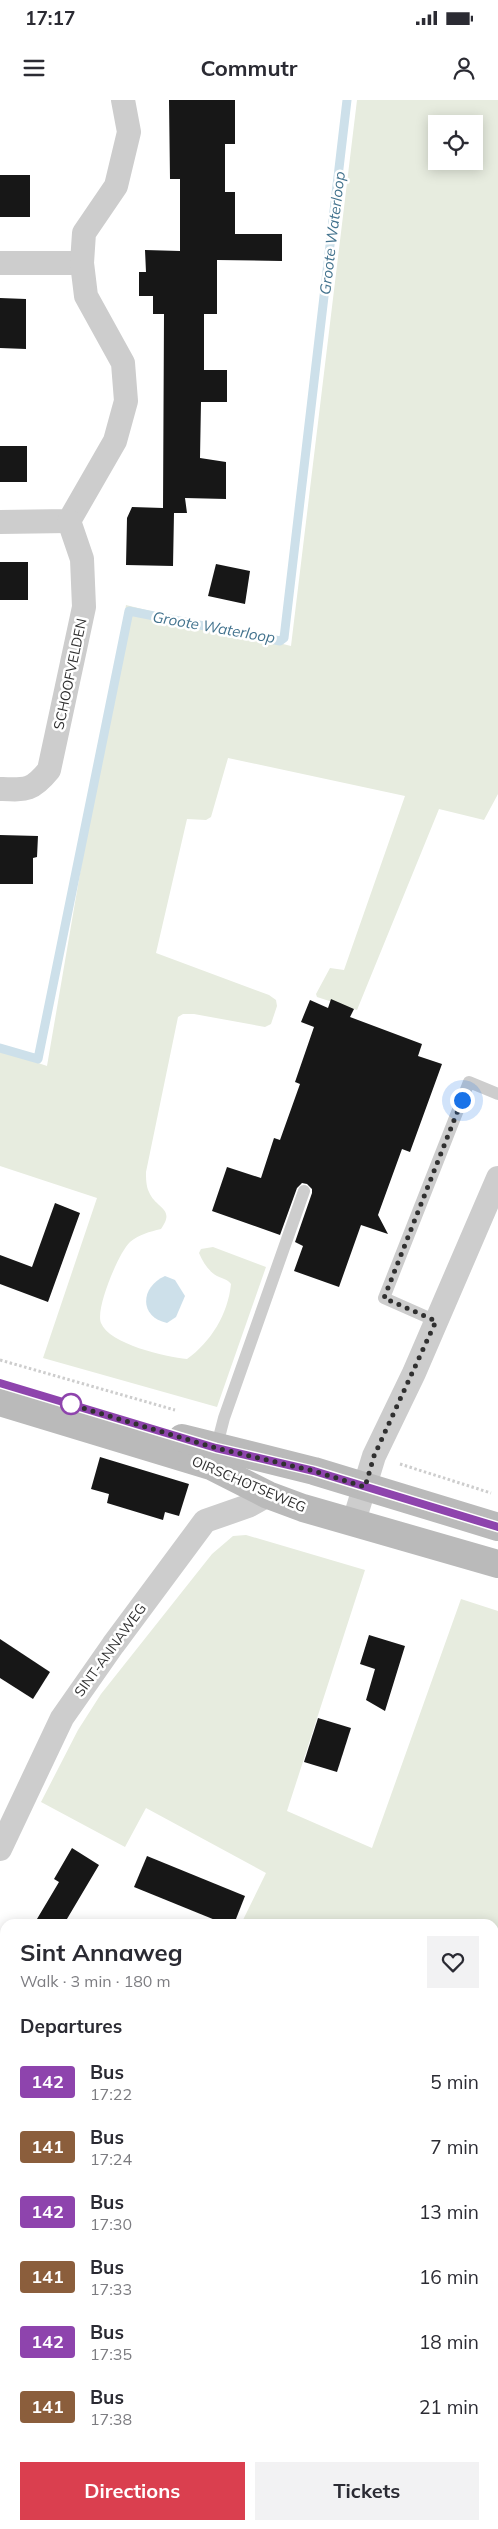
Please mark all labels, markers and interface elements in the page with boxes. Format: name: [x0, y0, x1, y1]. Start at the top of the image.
text: 17:17: [25, 6, 75, 30]
icon: menu: [20, 54, 48, 82]
text: Commutr: [201, 54, 297, 82]
icon: person: [450, 54, 478, 82]
map controls: [428, 115, 483, 170]
button: locate: [428, 115, 483, 170]
water label: Groote Waterloop: [315, 170, 349, 296]
water label: Groote Waterloop: [151, 607, 277, 647]
street label: SCHOOFVELDEN: [49, 617, 91, 731]
your location: [450, 1088, 475, 1113]
unlabelled marker: [60, 1393, 82, 1415]
street label: OIRSCHOTSEWEG: [189, 1452, 309, 1516]
street label: SINT-ANNAWEG: [70, 1600, 150, 1700]
button: heart: [427, 1936, 479, 1988]
text: Sint Annaweg: [20, 1937, 183, 1967]
text: Walk · 3 min · 180 m: [20, 1971, 171, 1991]
text: Departures: [20, 2014, 122, 2038]
text: Bus: [90, 2060, 124, 2084]
text: 142: [31, 2070, 64, 2093]
text: 5 min: [430, 2070, 479, 2094]
text: 17:22: [90, 2084, 132, 2104]
text: Bus: [90, 2125, 124, 2149]
text: 141: [31, 2135, 64, 2158]
text: 7 min: [430, 2135, 479, 2159]
text: 17:24: [90, 2149, 132, 2169]
text: Bus: [90, 2190, 124, 2214]
text: 142: [31, 2200, 64, 2223]
text: 13 min: [419, 2200, 479, 2224]
text: 17:30: [90, 2214, 132, 2234]
text: Bus: [90, 2255, 124, 2279]
text: 141: [31, 2265, 64, 2288]
text: 16 min: [419, 2265, 479, 2289]
text: 17:33: [90, 2279, 132, 2299]
text: Bus: [90, 2320, 124, 2344]
text: 142: [31, 2330, 64, 2353]
text: 18 min: [419, 2330, 479, 2354]
text: 17:35: [90, 2344, 132, 2364]
text: Bus: [90, 2385, 124, 2409]
text: 141: [31, 2395, 64, 2418]
text: 21 min: [419, 2395, 479, 2419]
text: 17:38: [90, 2409, 132, 2429]
button: Directions: [20, 2462, 245, 2520]
button: Tickets: [255, 2462, 479, 2520]

